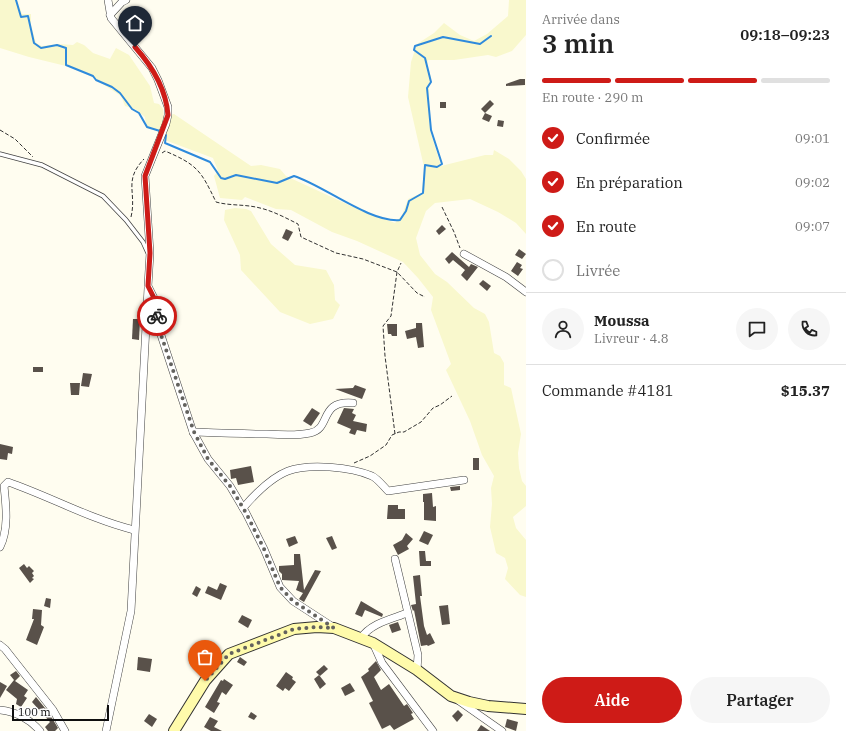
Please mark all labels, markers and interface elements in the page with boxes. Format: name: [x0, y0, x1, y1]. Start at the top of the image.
pin: [118, 6, 152, 47]
text: Arrivée dans: [542, 11, 620, 28]
icon: home: [124, 12, 146, 34]
text: 09:18–09:23: [740, 25, 830, 44]
text: 3 min: [542, 26, 614, 60]
text: En route · 290 m: [542, 89, 643, 106]
icon: check: [542, 127, 564, 149]
text: Confirmée: [576, 129, 650, 148]
text: 09:01: [795, 130, 830, 147]
icon: check: [542, 171, 564, 193]
text: En préparation: [576, 173, 683, 192]
text: 09:02: [795, 174, 830, 191]
icon: check: [542, 215, 564, 237]
text: En route: [576, 217, 636, 236]
text: 09:07: [795, 218, 830, 235]
text: Livrée: [576, 261, 620, 280]
courier: [137, 296, 177, 336]
icon: bike: [146, 305, 168, 327]
button: person: [542, 308, 584, 350]
button: chat: [736, 308, 778, 350]
button: phone: [788, 308, 830, 350]
text: Moussa: [594, 311, 650, 330]
text: Livreur · 4.8: [594, 330, 669, 347]
text: Commande #4181: [542, 381, 673, 400]
text: $15.37: [781, 381, 830, 400]
pin: [188, 640, 222, 681]
icon: bag: [194, 646, 216, 668]
button: Aide: [542, 677, 682, 723]
button: Partager: [690, 677, 830, 723]
scale bar: [12, 703, 109, 722]
text: 100 m: [18, 705, 51, 719]

